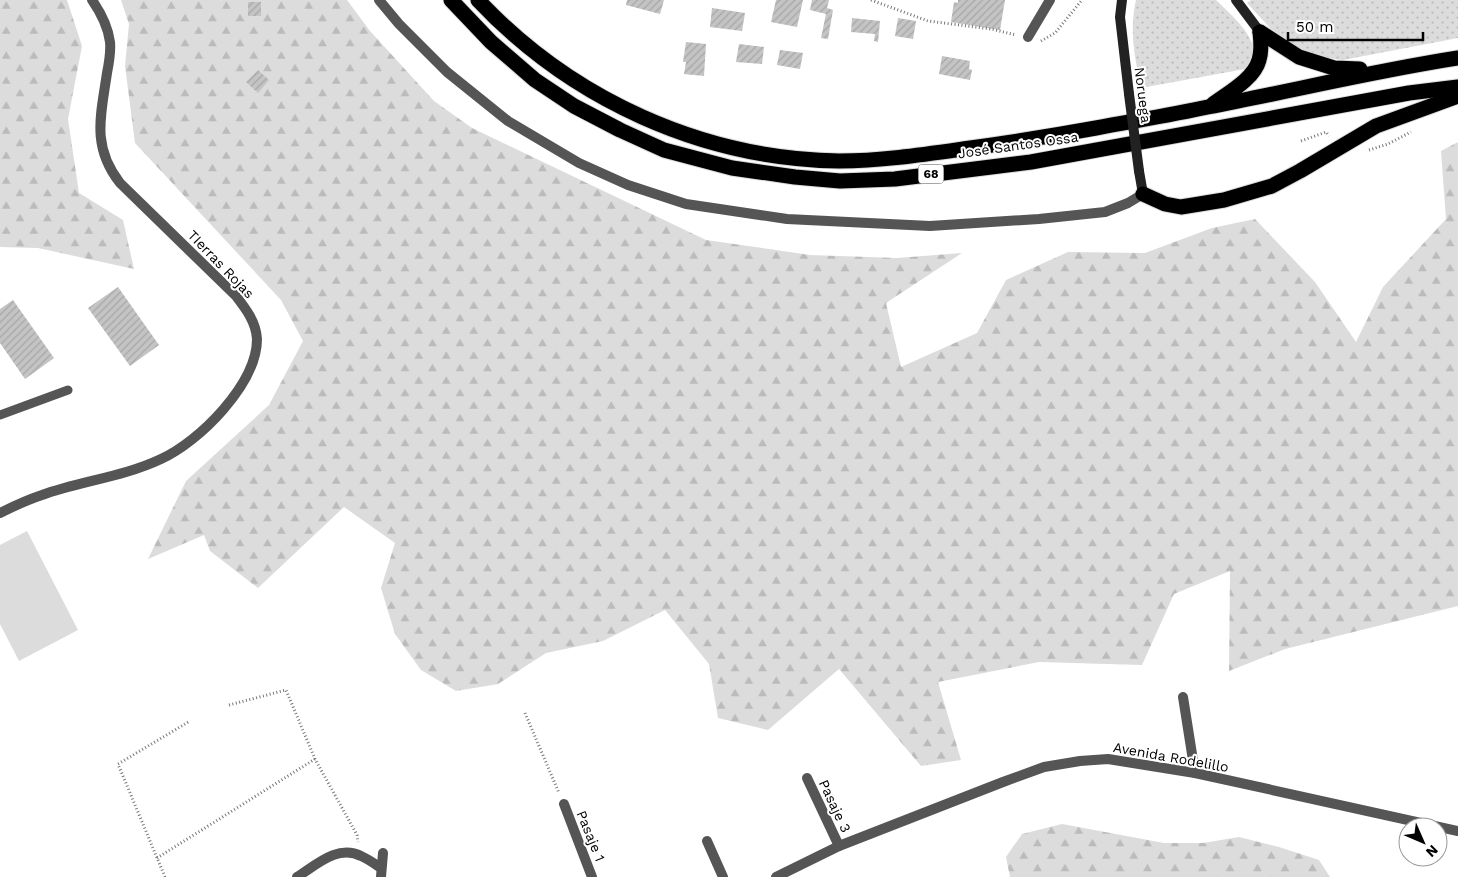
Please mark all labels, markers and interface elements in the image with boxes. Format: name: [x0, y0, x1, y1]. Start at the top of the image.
scale bar: [1288, 10, 1423, 42]
text: 50 m: [1296, 18, 1333, 36]
street label: Noruega: [1132, 66, 1154, 124]
street label: José Santos Ossa: [957, 129, 1079, 161]
road number: 68: [918, 164, 944, 183]
street label: TIerras Rojas: [185, 227, 257, 301]
street label: Avenida Rodelillo: [1112, 739, 1230, 775]
street label: Pasaje 3: [816, 777, 854, 835]
street label: Pasaje 1: [574, 808, 608, 864]
north arrow: [1398, 817, 1448, 867]
text: N: [1423, 842, 1442, 861]

